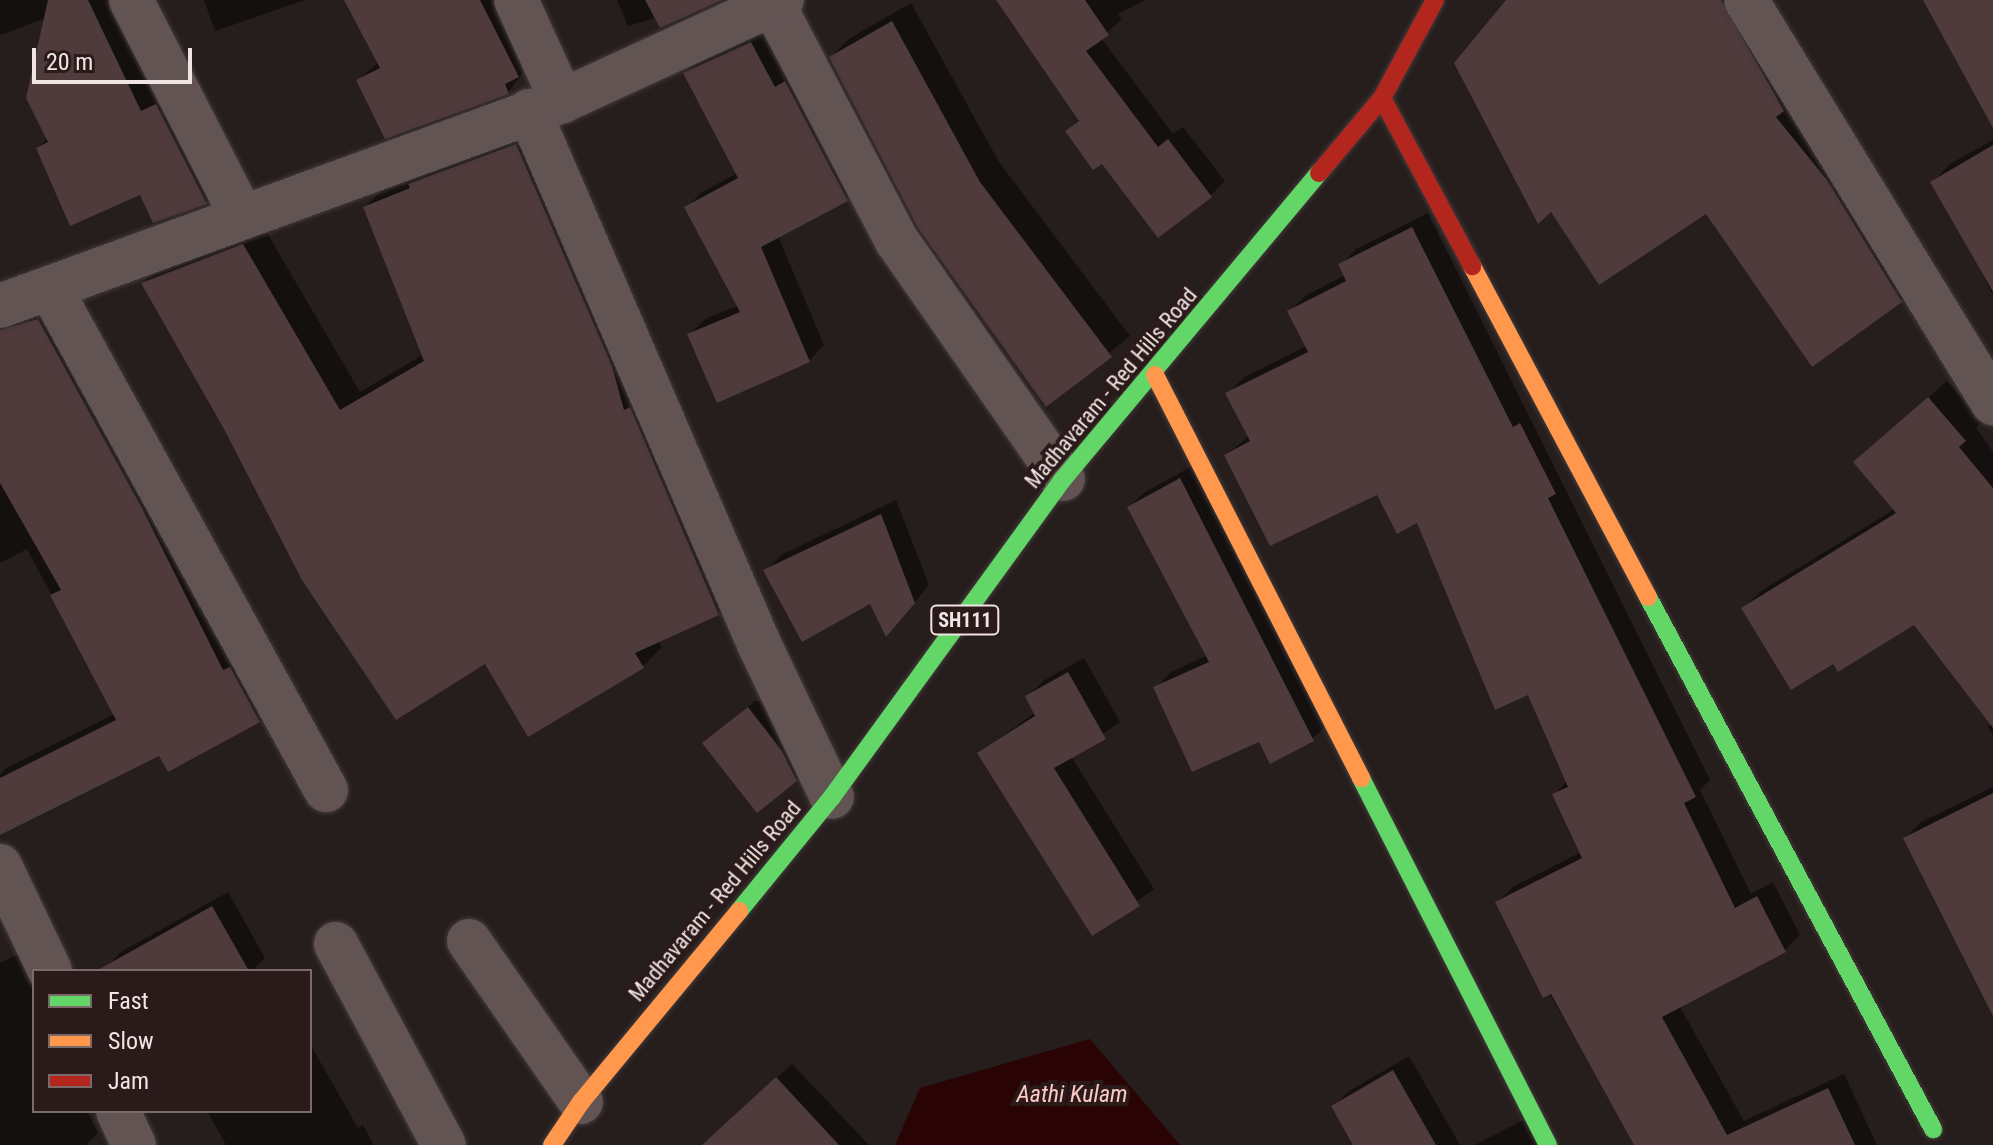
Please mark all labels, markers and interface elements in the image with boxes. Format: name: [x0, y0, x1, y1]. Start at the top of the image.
scale bar: [36, 32, 196, 82]
text: 20 m: [46, 48, 93, 76]
street label: Madhavaram - Red Hills Road: [1019, 282, 1203, 494]
road number: SH111: [929, 604, 1001, 636]
street label: Madhavaram - Red Hills Road: [623, 795, 807, 1007]
legend: [32, 969, 312, 1113]
text: Fast: [108, 987, 149, 1015]
text: Slow: [108, 1027, 154, 1055]
text: Jam: [108, 1067, 149, 1095]
water label: Aathi Kulam: [1016, 1081, 1128, 1109]

